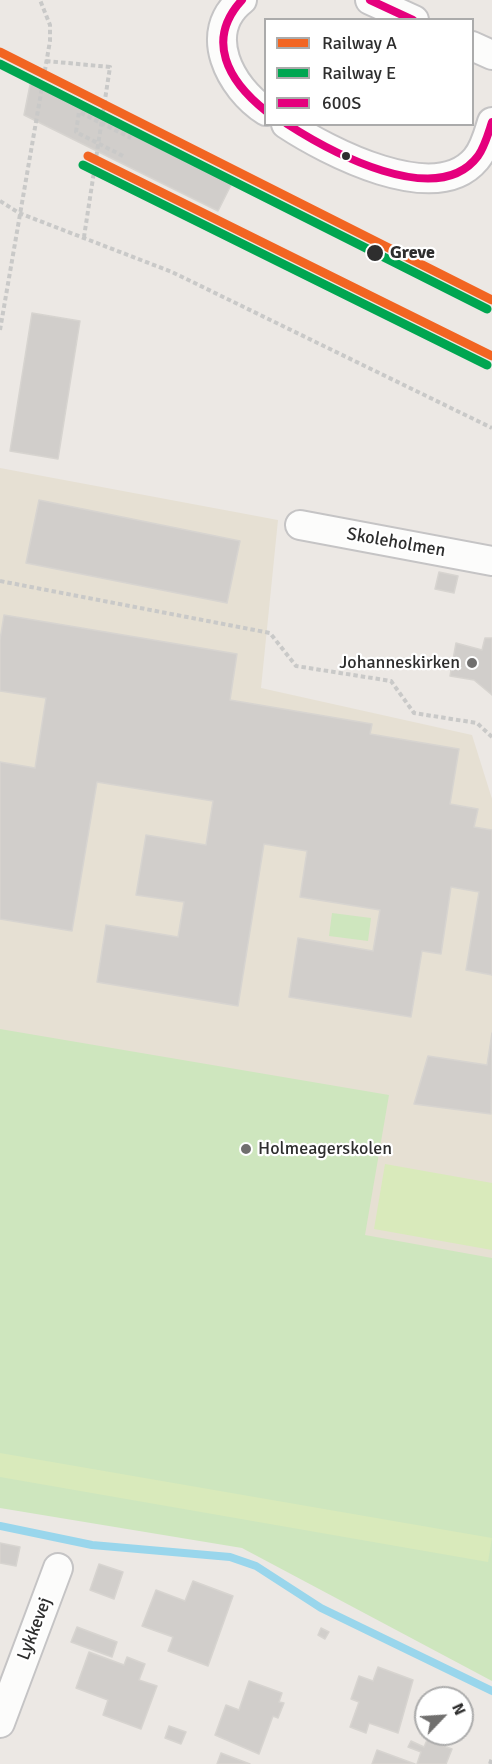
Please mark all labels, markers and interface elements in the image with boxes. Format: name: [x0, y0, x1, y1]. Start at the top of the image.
legend: [264, 18, 474, 126]
text: Railway A: [322, 32, 397, 54]
text: Railway E: [322, 62, 396, 84]
text: 600S: [322, 92, 361, 114]
unlabelled marker: [340, 150, 352, 162]
place label: Greve: [390, 242, 435, 264]
marker: Greve: [365, 243, 385, 263]
street label: Skoleholmen: [345, 524, 447, 562]
place label: Johanneskirken: [339, 652, 460, 674]
marker: Johanneskirken: [465, 656, 479, 670]
place label: Holmeagerskolen: [258, 1138, 392, 1160]
marker: Holmeagerskolen: [239, 1142, 253, 1156]
street label: Lykkevej: [13, 1595, 57, 1663]
north arrow: [414, 1686, 474, 1746]
text: N: [447, 1700, 470, 1719]

